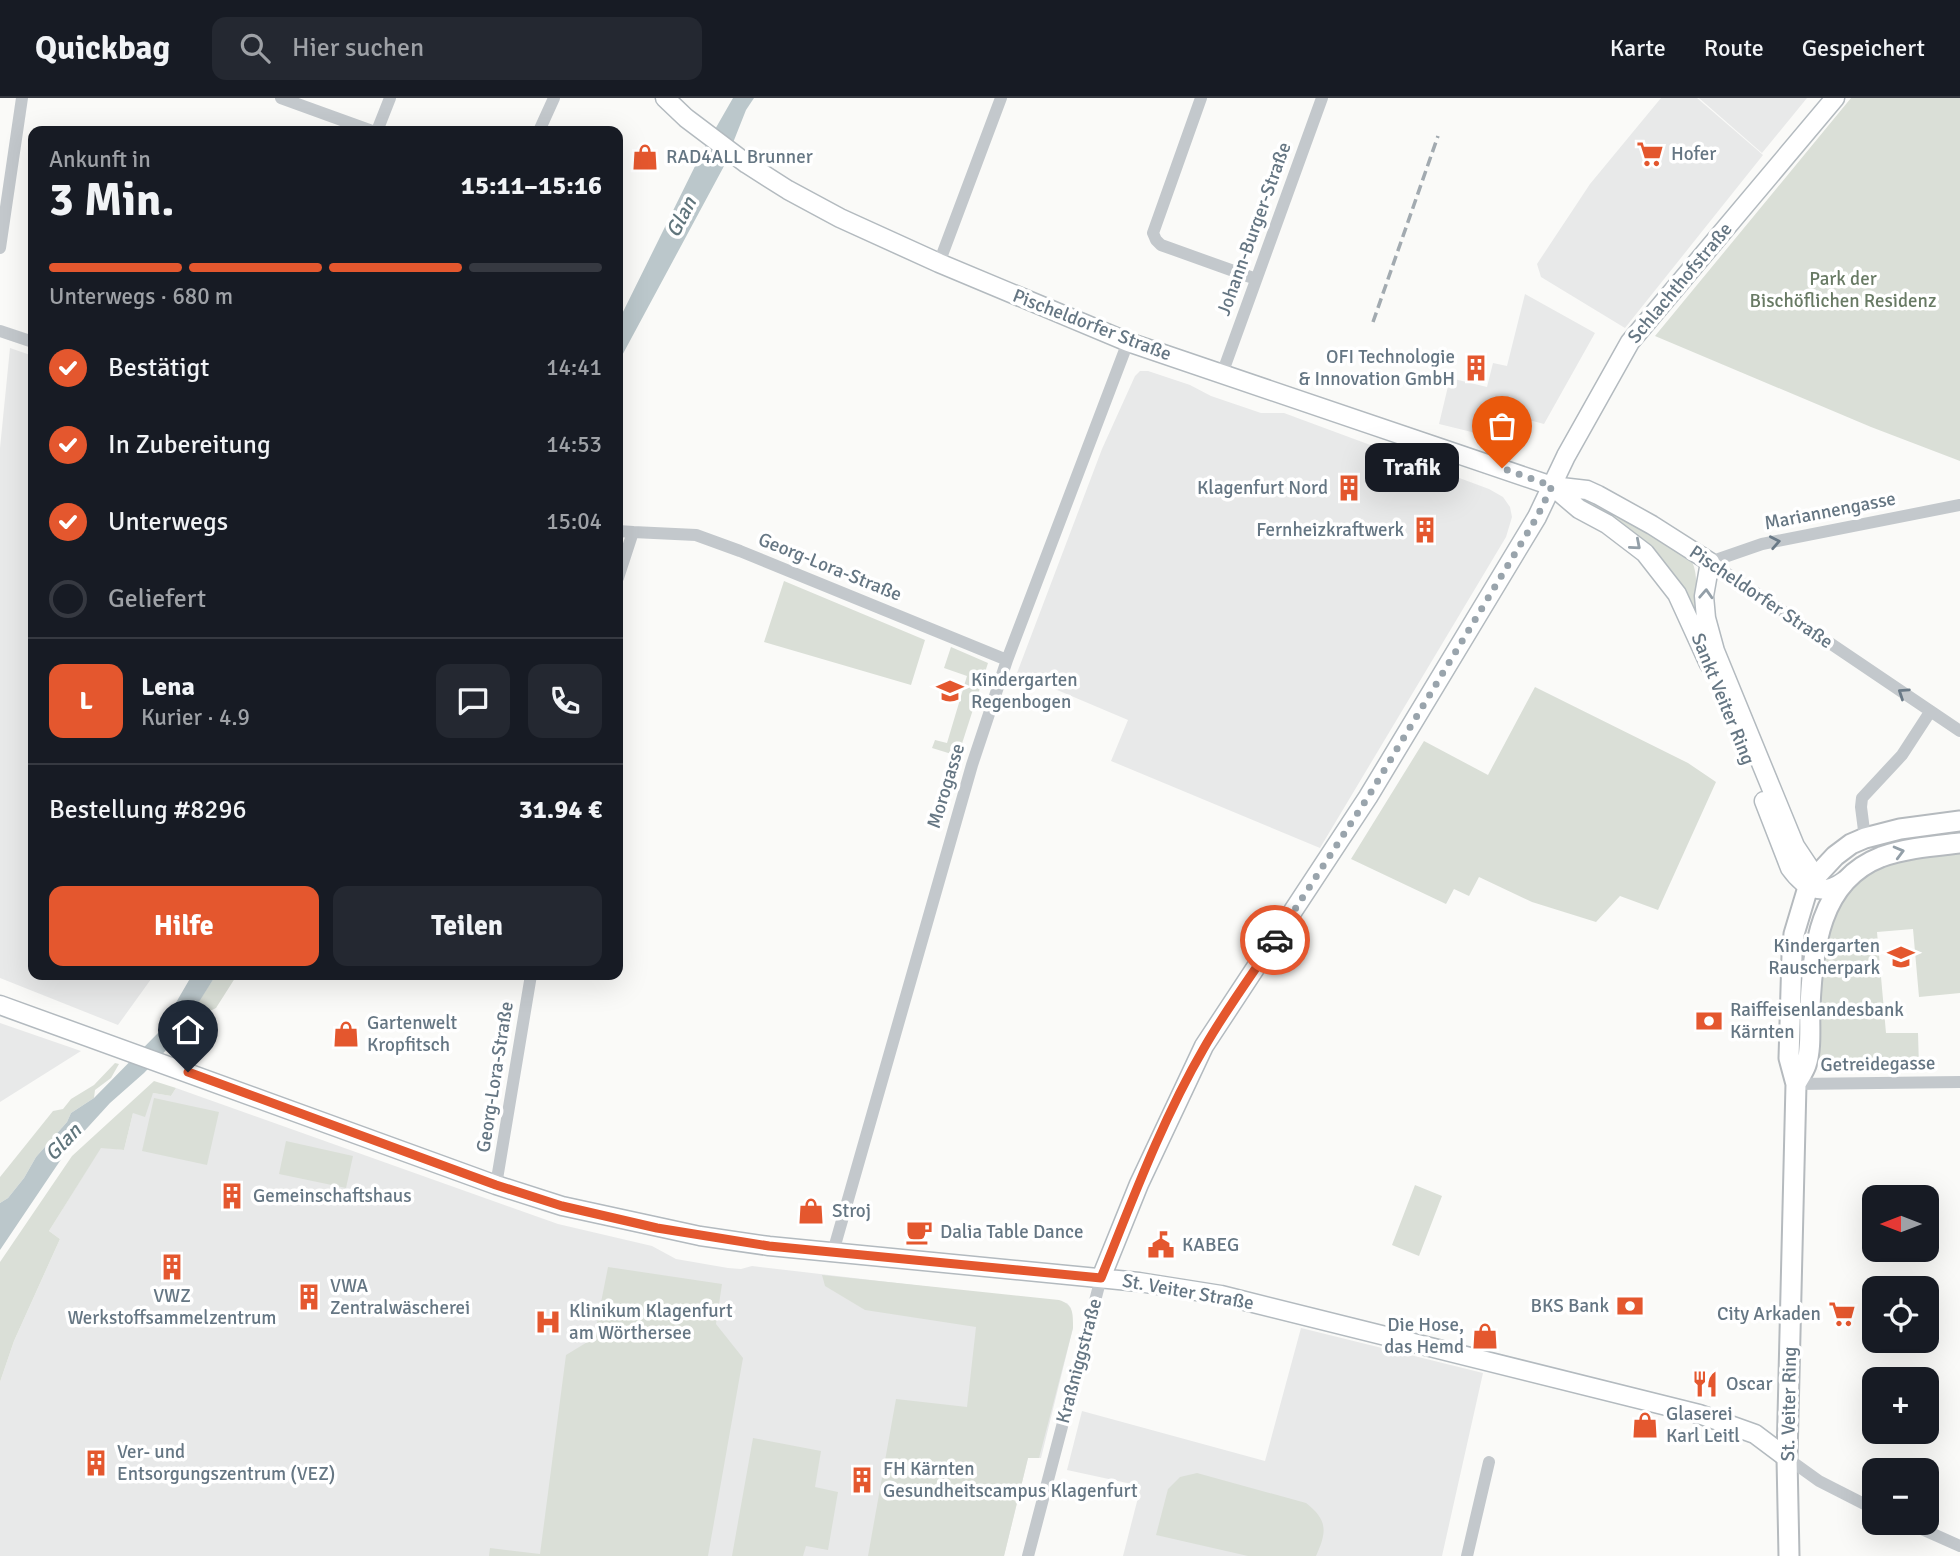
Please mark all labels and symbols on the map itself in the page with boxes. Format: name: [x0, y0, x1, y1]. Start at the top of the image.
street label: Johann-Burger-Straße: [1211, 139, 1297, 319]
supermarket icon: Hofer: [1635, 139, 1665, 169]
shop icon: RAD4ALL Brunner: [630, 142, 660, 172]
place label: Hofer: [1671, 142, 1716, 166]
place label: RAD4ALL Brunner: [666, 145, 813, 169]
water label: Glan: [660, 192, 702, 242]
street label: Schlachthofstraße: [1622, 218, 1738, 348]
park label: Park der Bischöflichen Residenz: [1750, 267, 1936, 313]
street label: Pischeldorfer Straße: [1009, 284, 1175, 366]
place label: OFI Technologie & Innovation GmbH: [1298, 345, 1455, 391]
building icon: OFI Technologie & Innovation GmbH: [1461, 353, 1491, 383]
pin: [1472, 396, 1532, 468]
callout: Trafik: [1366, 444, 1460, 492]
building icon: Klagenfurt Nord: [1334, 473, 1364, 503]
place label: Klagenfurt Nord: [1197, 476, 1328, 500]
street label: Mariannengasse: [1762, 486, 1898, 536]
building icon: Fernheizkraftwerk: [1410, 515, 1440, 545]
place label: Fernheizkraftwerk: [1256, 518, 1404, 542]
street label: Georg-Lora-Straße: [755, 527, 905, 607]
one-way arrow: [1769, 535, 1781, 550]
one-way arrow: [1628, 537, 1641, 549]
street label: Pischeldorfer Straße: [1685, 540, 1837, 654]
one-way arrow: [1698, 588, 1713, 599]
street label: Sankt Veiter Ring: [1686, 630, 1760, 768]
place label: Kindergarten Regenbogen: [971, 668, 1078, 714]
school or university icon: Kindergarten Regenbogen: [935, 676, 965, 706]
one-way arrow: [1898, 689, 1911, 702]
street label: Morogasse: [922, 741, 970, 831]
one-way arrow: [1892, 846, 1904, 860]
courier: [1240, 905, 1310, 975]
place label: Kindergarten Rauscherpark: [1768, 934, 1880, 980]
school or university icon: Kindergarten Rauscherpark: [1886, 942, 1916, 972]
place label: Raiffeisenlandesbank Kärnten: [1730, 998, 1904, 1044]
pin: [158, 1000, 218, 1072]
street label: Georg-Lora-Straße: [471, 1000, 519, 1154]
bank icon: Raiffeisenlandesbank Kärnten: [1694, 1006, 1724, 1036]
place label: Gartenwelt Kropfitsch: [367, 1011, 458, 1057]
shop icon: Gartenwelt Kropfitsch: [331, 1019, 361, 1049]
street label: Getreidegasse: [1820, 1051, 1936, 1077]
water label: Glan: [39, 1118, 87, 1166]
building icon: Gemeinschaftshaus: [217, 1181, 247, 1211]
place label: Gemeinschaftshaus: [253, 1184, 412, 1208]
north arrow: [1862, 1185, 1939, 1262]
shop icon: Stroj: [796, 1196, 826, 1226]
place label: Stroj: [832, 1199, 871, 1223]
cafe icon: Dalia Table Dance: [904, 1217, 934, 1247]
place label: Dalia Table Dance: [940, 1220, 1083, 1244]
public building icon: KABEG: [1146, 1230, 1176, 1260]
place label: KABEG: [1182, 1233, 1239, 1257]
building icon: VWZ Werkstoffsammelzentrum: [157, 1252, 187, 1282]
street label: St. Veiter Straße: [1120, 1269, 1256, 1315]
place label: VWA Zentralwäscherei: [330, 1274, 470, 1320]
building icon: VWA Zentralwäscherei: [294, 1282, 324, 1312]
place label: VWZ Werkstoffsammelzentrum: [67, 1284, 277, 1330]
bank icon: BKS Bank: [1615, 1291, 1645, 1321]
place label: BKS Bank: [1530, 1294, 1609, 1318]
street label: Kraßniggstraße: [1051, 1296, 1107, 1426]
place label: Klinikum Klagenfurt am Wörthersee: [569, 1299, 733, 1345]
supermarket icon: City Arkaden: [1827, 1299, 1857, 1329]
place label: City Arkaden: [1717, 1302, 1821, 1326]
hospital icon: Klinikum Klagenfurt am Wörthersee: [533, 1307, 563, 1337]
place label: Die Hose, das Hemd: [1384, 1313, 1464, 1359]
shop icon: Die Hose, das Hemd: [1470, 1321, 1500, 1351]
street label: St. Veiter Ring: [1776, 1346, 1802, 1462]
restaurant icon: Oscar: [1690, 1369, 1720, 1399]
place label: Oscar: [1726, 1372, 1772, 1396]
place label: Glaserei Karl Leitl: [1666, 1402, 1740, 1448]
shop icon: Glaserei Karl Leitl: [1630, 1410, 1660, 1440]
place label: Ver- und Entsorgungszentrum (VEZ): [117, 1440, 335, 1486]
building icon: Ver- und Entsorgungszentrum (VEZ): [81, 1448, 111, 1478]
place label: FH Kärnten Gesundheitscampus Klagenfurt: [883, 1457, 1138, 1503]
building icon: FH Kärnten Gesundheitscampus Klagenfurt: [847, 1465, 877, 1495]

